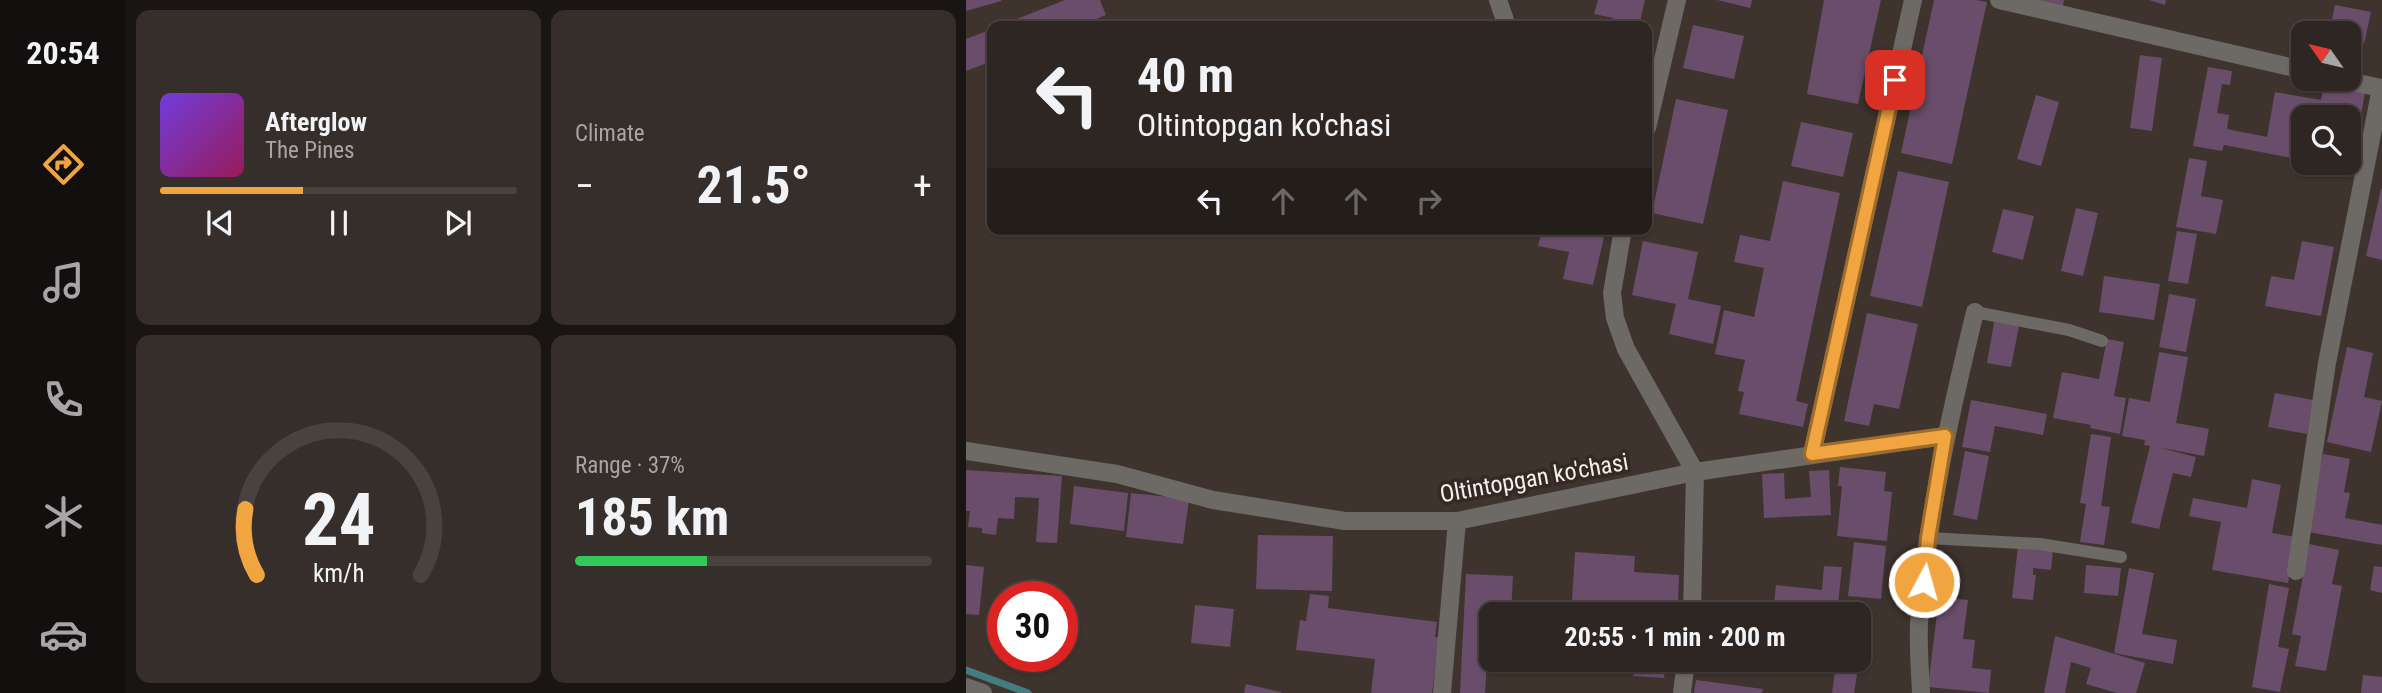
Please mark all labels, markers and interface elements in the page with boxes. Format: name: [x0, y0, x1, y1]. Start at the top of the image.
north arrow: [2291, 21, 2361, 91]
map controls: [2291, 21, 2361, 175]
text: 20:54: [26, 34, 100, 72]
text: 40 m: [1137, 47, 1234, 104]
icon: left: [1022, 49, 1113, 140]
pin: [1865, 50, 1925, 110]
icon: arrive: [1876, 61, 1914, 99]
button: search: [2291, 105, 2361, 175]
text: Oltintopgan ko'chasi: [1137, 106, 1391, 144]
text: Afterglow: [265, 107, 367, 137]
text: Climate: [575, 120, 645, 147]
text: The Pines: [265, 137, 355, 164]
icon: directions: [39, 140, 88, 189]
text: 21.5°: [696, 155, 811, 216]
text: −: [575, 164, 594, 208]
text: +: [913, 164, 932, 208]
icon: left: [1191, 182, 1229, 220]
icon: ahead: [1264, 182, 1302, 220]
icon: ahead: [1337, 182, 1375, 220]
icon: right: [1410, 182, 1448, 220]
icon: previous: [201, 204, 239, 242]
icon: pause: [320, 204, 358, 242]
icon: next: [439, 204, 477, 242]
icon: music: [39, 258, 88, 307]
icon: phone: [39, 375, 88, 424]
street label: Oltintopgan ko'chasi: [1438, 448, 1630, 508]
text: Range · 37%: [575, 452, 685, 479]
text: 24: [302, 477, 375, 563]
text: 185 km: [575, 487, 729, 548]
icon: climate: [39, 492, 88, 541]
position arrow: [1887, 545, 1961, 619]
text: km/h: [313, 559, 364, 588]
speed limit sign: 30: [987, 581, 1078, 672]
icon: car: [39, 610, 88, 659]
text: 20:55 · 1 min · 200 m: [1565, 622, 1785, 652]

